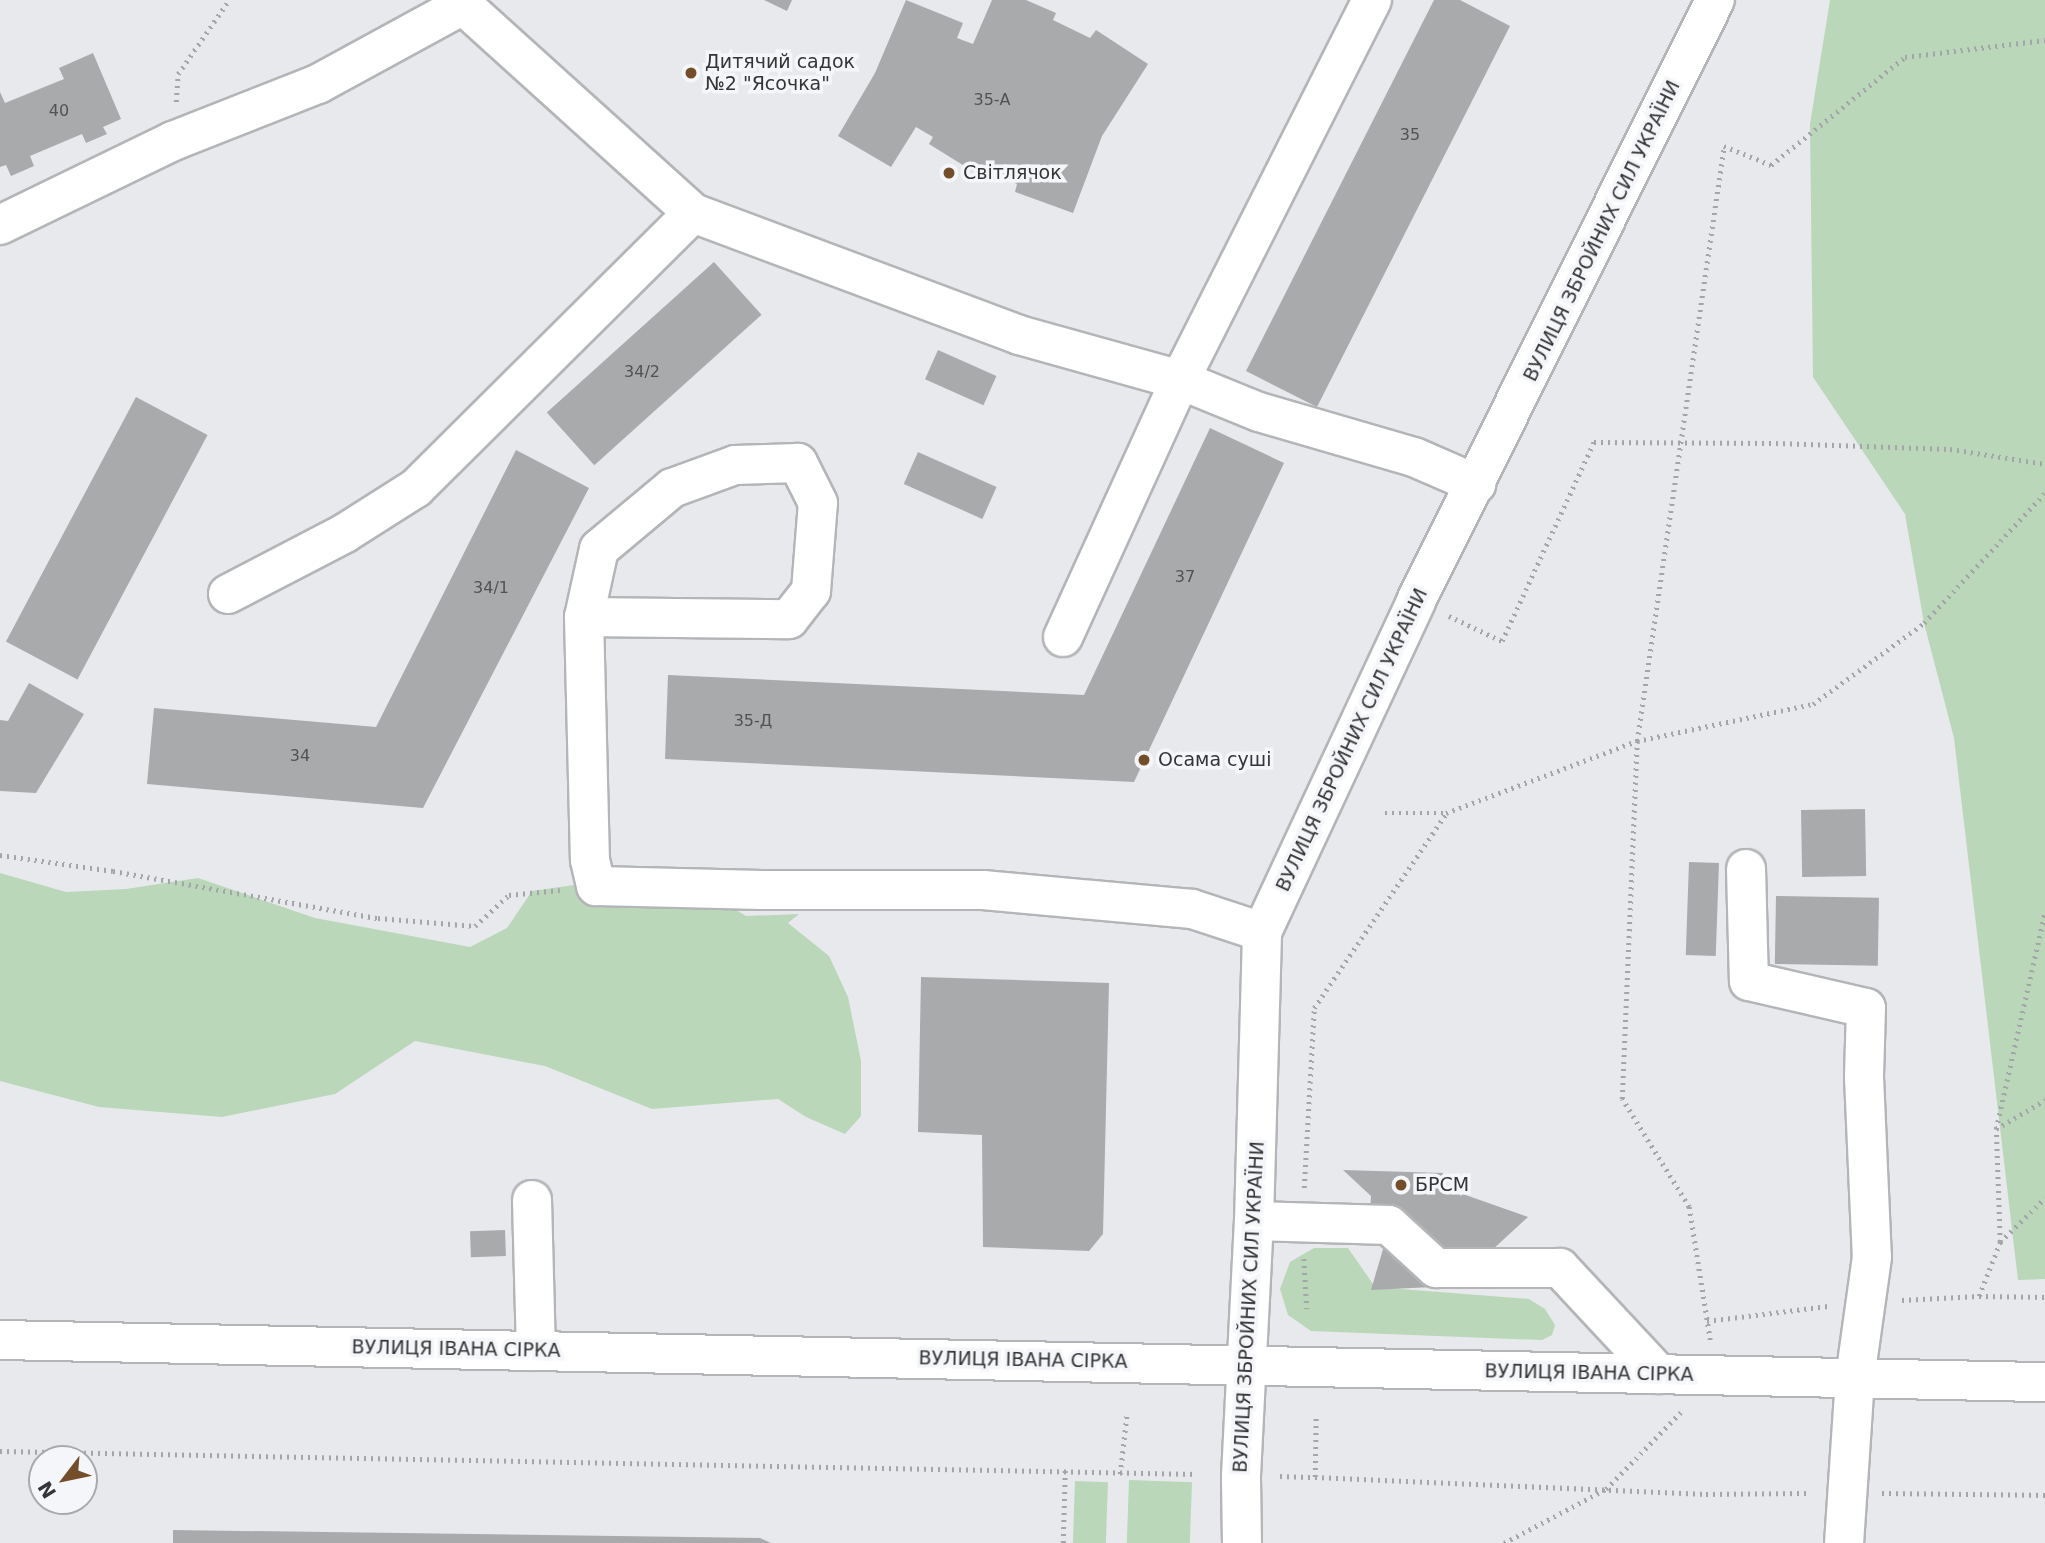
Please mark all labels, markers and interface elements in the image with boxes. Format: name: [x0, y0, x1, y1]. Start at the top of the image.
place label: Дитячий садок №2 "Ясочка": [705, 51, 855, 95]
marker: Дитячий садок №2 "Ясочка": [683, 65, 699, 81]
street label: ВУЛИЦЯ ЗБРОЙНИХ СИЛ УКРАЇНИ: [1519, 77, 1685, 385]
house number: 35-А: [973, 90, 1011, 110]
house number: 40: [49, 101, 69, 121]
house number: 35: [1400, 125, 1420, 145]
place label: Світлячок: [963, 162, 1062, 184]
marker: Світлячок: [941, 165, 957, 181]
house number: 34/2: [624, 362, 660, 382]
house number: 37: [1175, 567, 1195, 587]
house number: 34/1: [473, 578, 509, 598]
street label: ВУЛИЦЯ ЗБРОЙНИХ СИЛ УКРАЇНИ: [1272, 585, 1432, 895]
house number: 35-Д: [734, 711, 772, 731]
house number: 34: [290, 746, 310, 766]
place label: Осама суші: [1158, 749, 1271, 771]
marker: Осама суші: [1136, 752, 1152, 768]
street label: ВУЛИЦЯ ЗБРОЙНИХ СИЛ УКРАЇНИ: [1229, 1141, 1269, 1473]
place label: БРСМ: [1415, 1174, 1469, 1196]
marker: БРСМ: [1393, 1177, 1409, 1193]
street label: ВУЛИЦЯ ІВАНА СІРКА: [351, 1336, 561, 1362]
street label: ВУЛИЦЯ ІВАНА СІРКА: [918, 1347, 1128, 1373]
street label: ВУЛИЦЯ ІВАНА СІРКА: [1484, 1360, 1694, 1386]
north arrow: [28, 1445, 98, 1515]
text: N: [33, 1477, 60, 1503]

